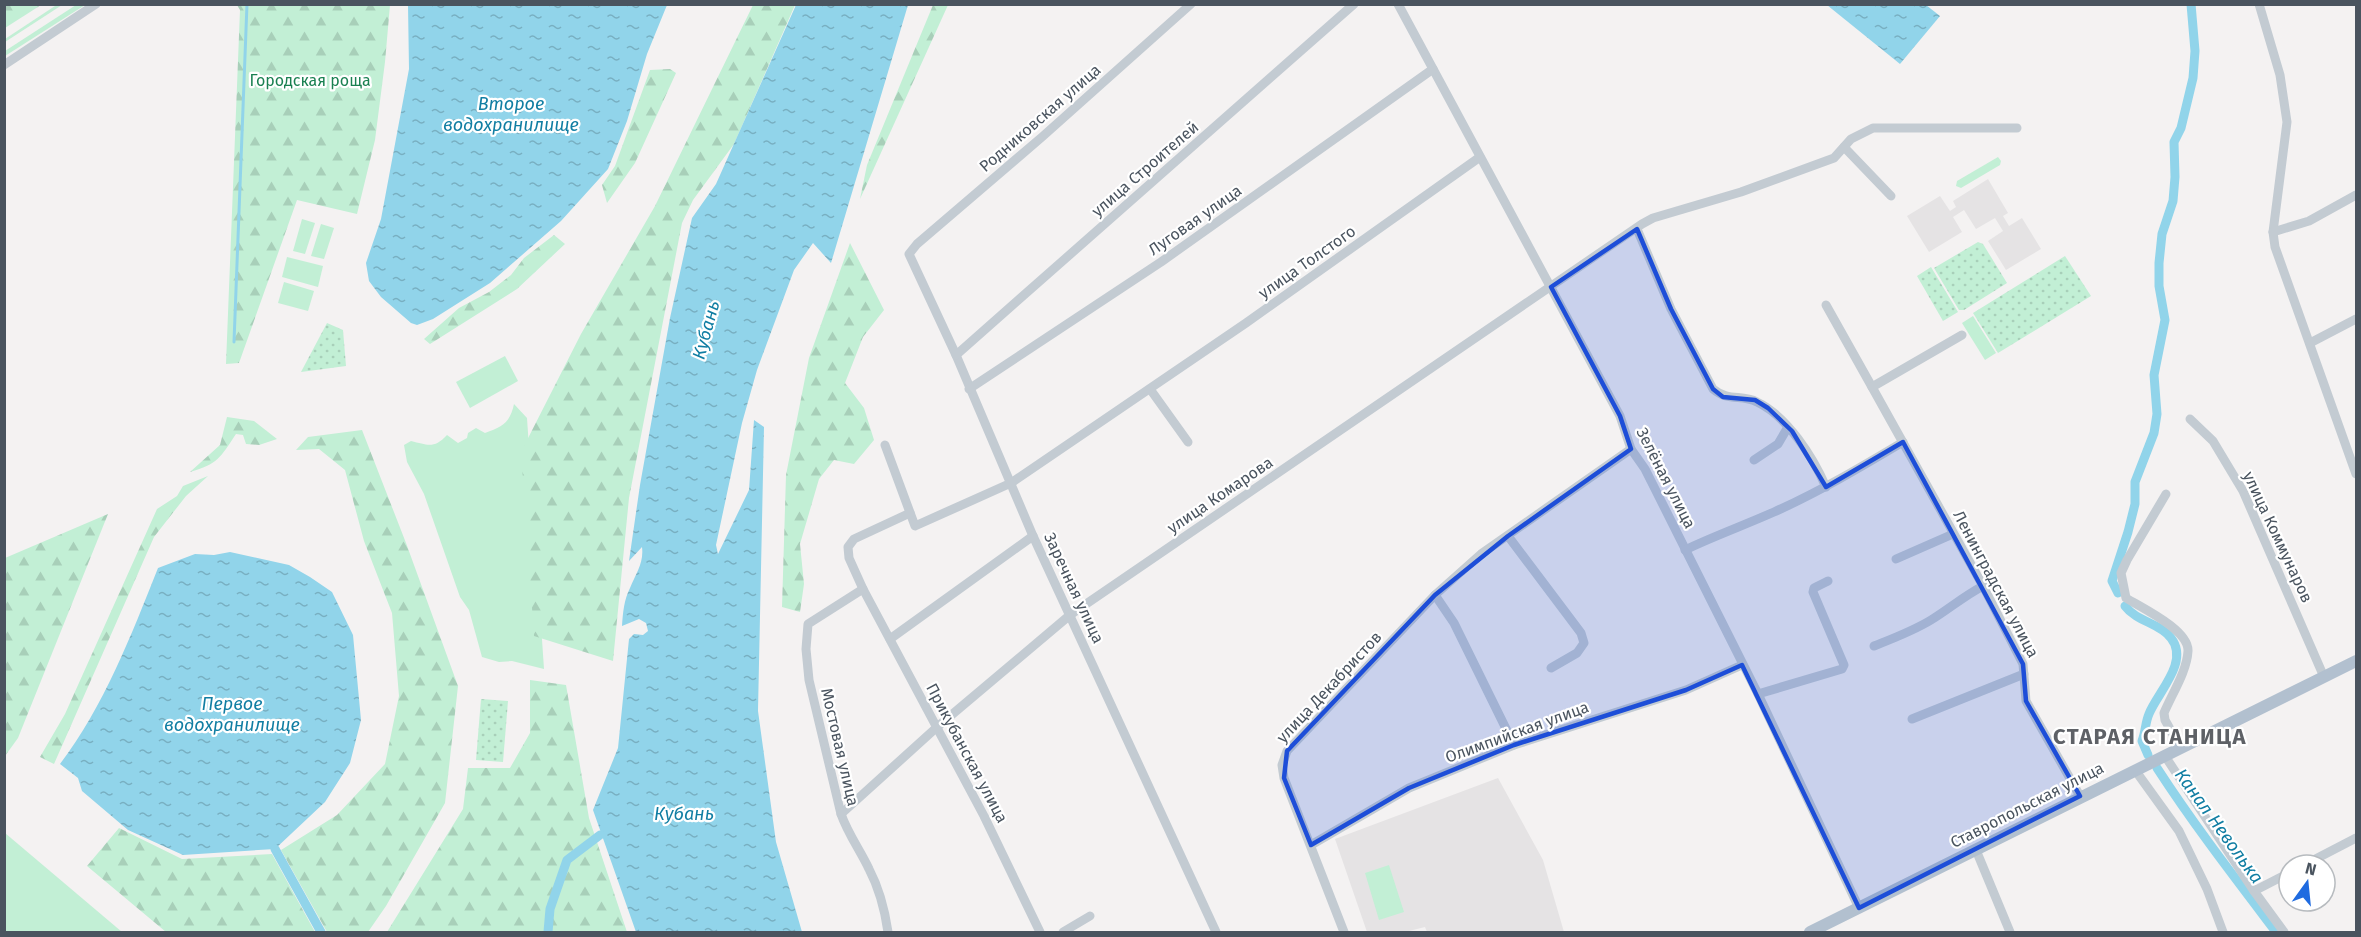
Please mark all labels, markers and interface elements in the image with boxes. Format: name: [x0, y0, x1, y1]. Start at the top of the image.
street label: Родниковская улица: [975, 60, 1105, 176]
park label: Городская роща: [249, 71, 371, 90]
water label: Второе водохранилище: [443, 93, 579, 136]
street label: улица Строителей: [1088, 117, 1202, 221]
street label: Луговая улица: [1145, 181, 1245, 259]
street label: улица Толстого: [1255, 221, 1359, 303]
water label: Кубань: [688, 298, 724, 362]
street label: Зелёная улица: [1632, 424, 1700, 532]
street label: улица Комарова: [1164, 453, 1276, 537]
street label: улица Коммунаров: [2239, 468, 2317, 606]
street label: Ленинградская улица: [1949, 507, 2043, 661]
street label: Заречная улица: [1040, 530, 1108, 646]
street label: улица Декабристов: [1273, 627, 1385, 747]
street label: Прикубанская улица: [922, 680, 1012, 826]
street label: Мостовая улица: [817, 686, 863, 808]
water label: Первое водохранилище: [164, 693, 300, 736]
street label: Олимпийская улица: [1443, 697, 1591, 767]
district label: СТАРАЯ СТАНИЦА: [2053, 723, 2247, 750]
street label: Ставропольская улица: [1947, 758, 2107, 852]
water label: Канал Неволька: [2170, 764, 2268, 888]
water label: Кубань: [654, 803, 714, 825]
north arrow: [2277, 853, 2337, 913]
text: N: [2303, 858, 2318, 880]

